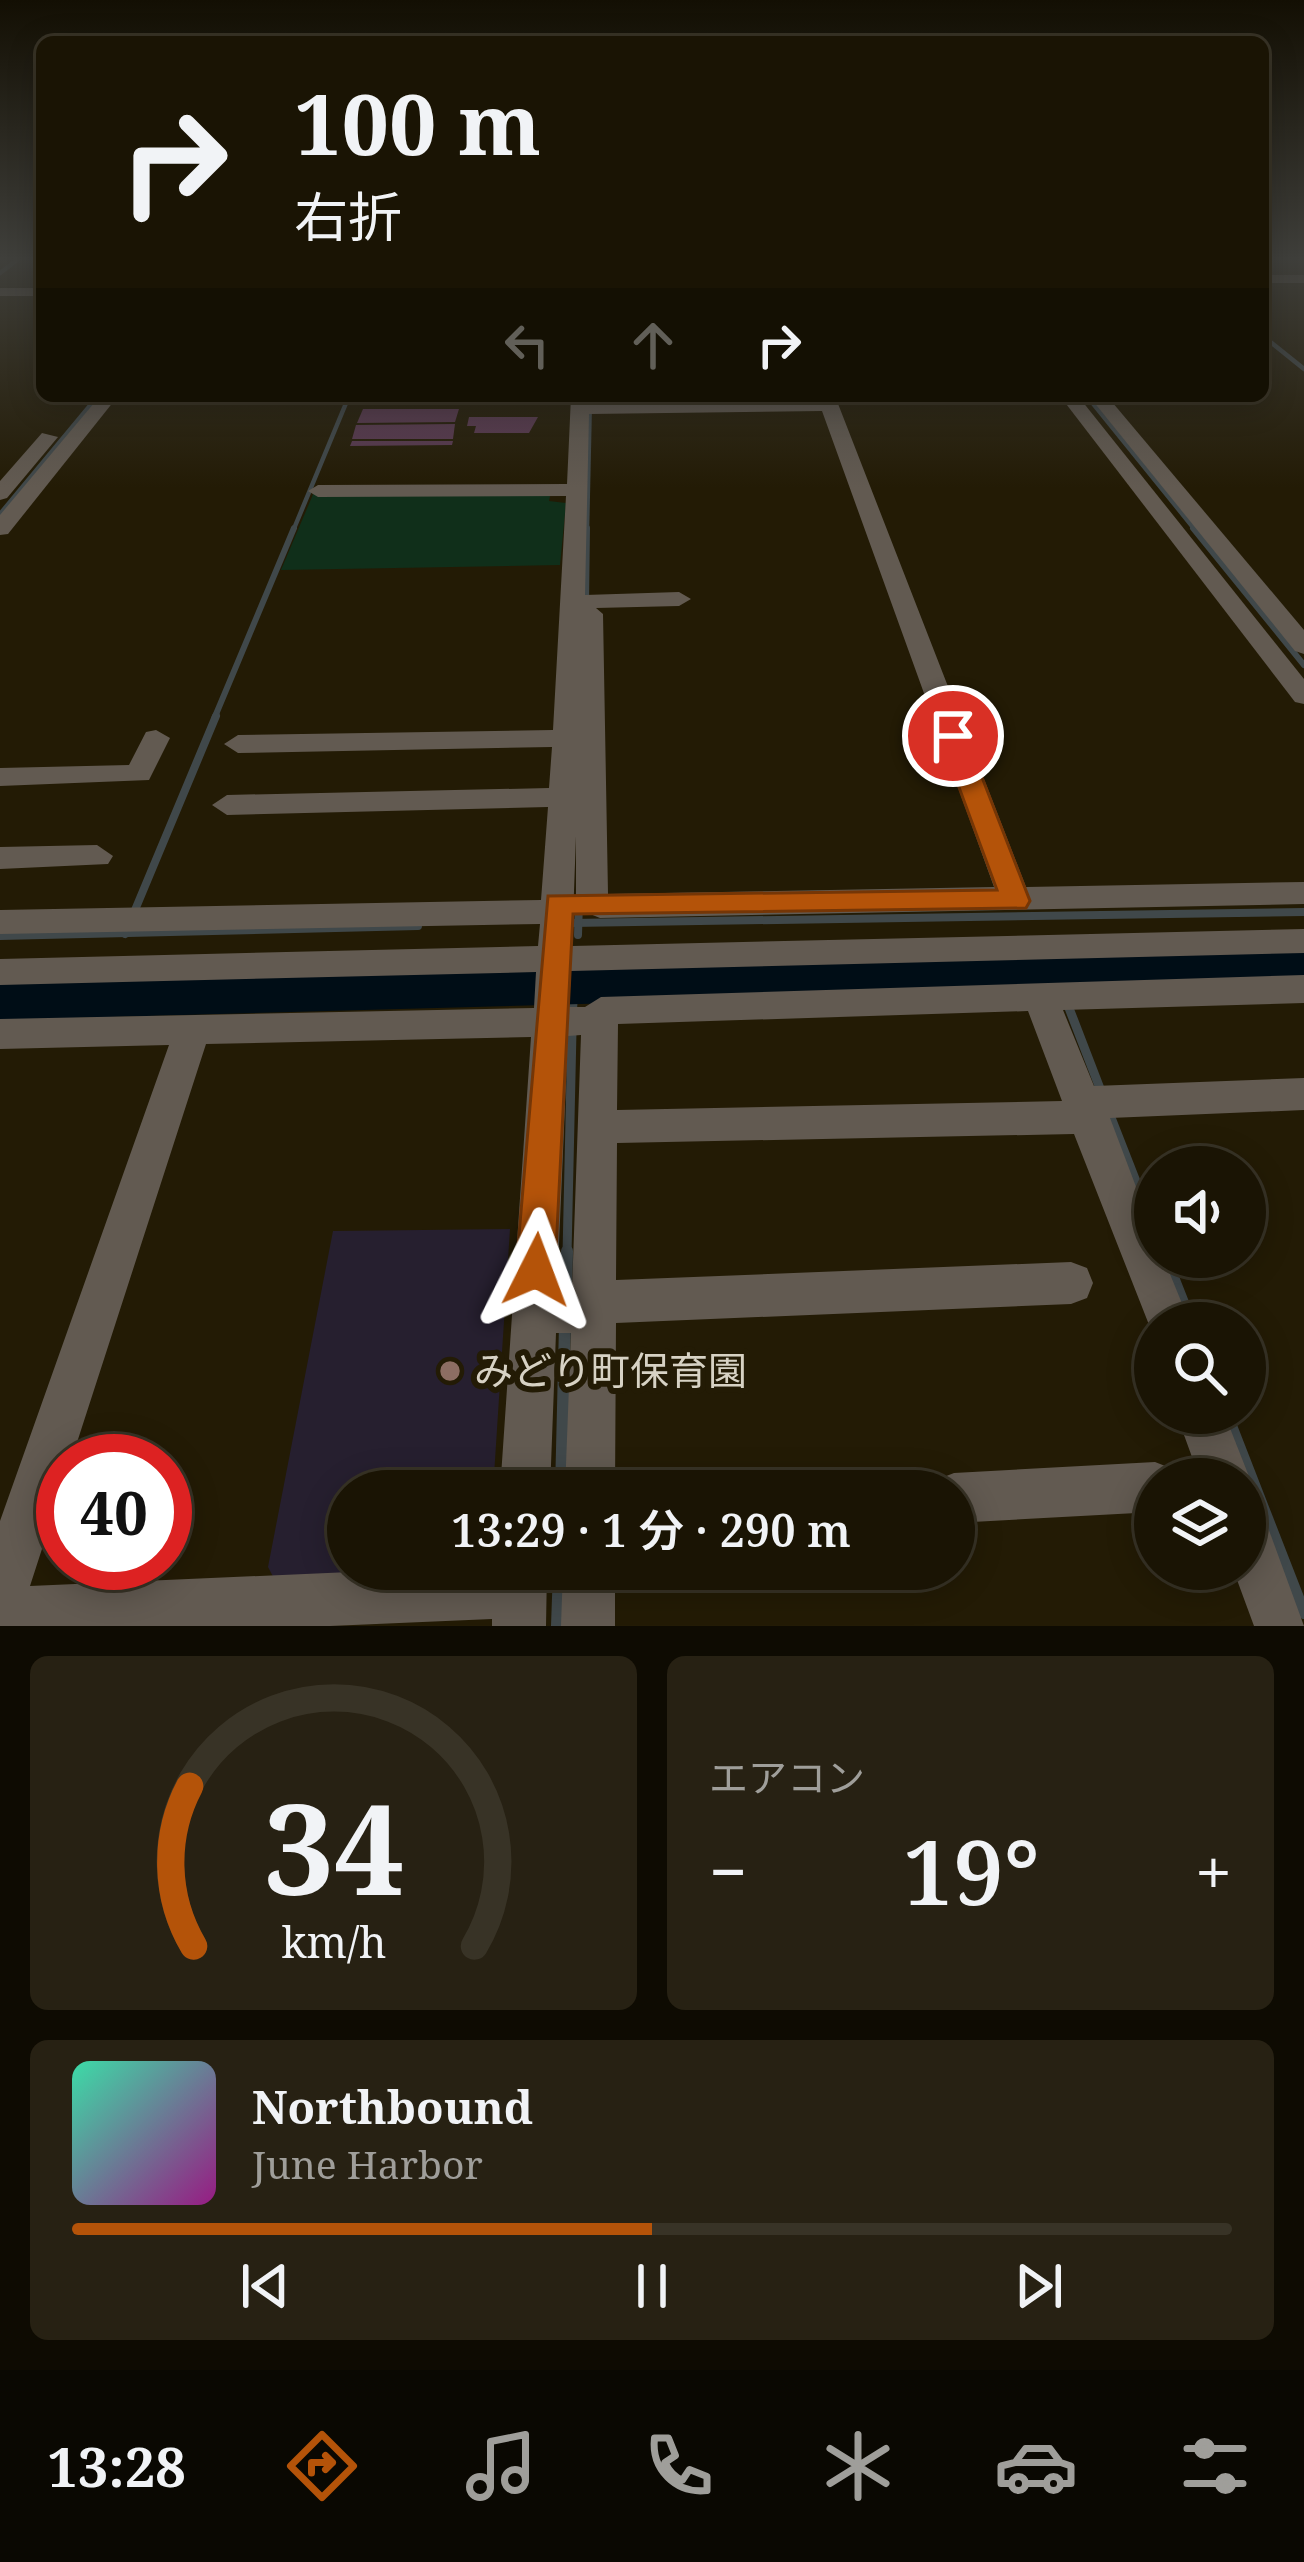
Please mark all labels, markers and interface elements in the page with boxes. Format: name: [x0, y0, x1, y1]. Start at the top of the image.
text: 100 m: [294, 65, 541, 180]
icon: right: [96, 84, 252, 240]
text: 右折: [294, 179, 402, 253]
icon: left: [494, 312, 560, 378]
icon: ahead: [620, 312, 686, 378]
icon: right: [746, 312, 812, 378]
pin: [902, 685, 1004, 787]
icon: arrive: [920, 703, 986, 769]
map controls: [1134, 1146, 1266, 1590]
button: sound: [1134, 1146, 1266, 1278]
position arrow: [473, 1207, 599, 1333]
button: search: [1134, 1302, 1266, 1434]
place label: みどり町保育園: [474, 1343, 747, 1396]
marker: みどり町保育園: [437, 1358, 463, 1384]
speed limit sign: 40: [36, 1434, 192, 1590]
button: layers: [1134, 1458, 1266, 1590]
text: 13:29 · 1 分 · 290 m: [451, 1499, 851, 1560]
text: エアコン: [709, 1750, 865, 1803]
text: 34: [263, 1762, 404, 1932]
text: 19°: [902, 1809, 1040, 1931]
text: −: [709, 1825, 747, 1915]
text: +: [1195, 1825, 1232, 1915]
text: km/h: [281, 1912, 386, 1971]
text: Northbound: [252, 2076, 533, 2137]
text: June Harbor: [252, 2137, 483, 2190]
icon: previous: [232, 2253, 298, 2319]
icon: pause: [619, 2253, 685, 2319]
icon: next: [1006, 2253, 1072, 2319]
icon: directions: [280, 2424, 364, 2508]
icon: music: [459, 2424, 543, 2508]
icon: phone: [637, 2424, 721, 2508]
icon: climate: [816, 2424, 900, 2508]
icon: car: [994, 2424, 1078, 2508]
icon: filters: [1173, 2424, 1257, 2508]
text: 13:28: [47, 2429, 186, 2503]

